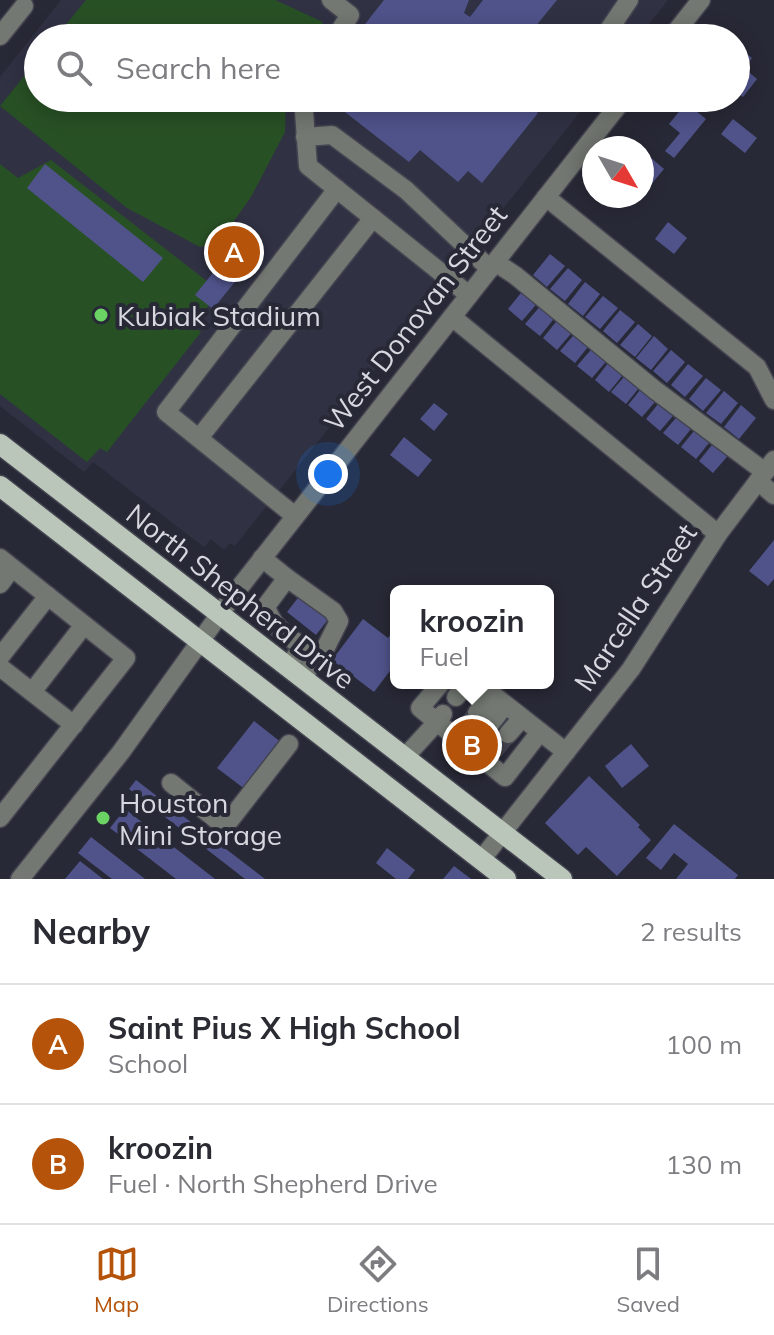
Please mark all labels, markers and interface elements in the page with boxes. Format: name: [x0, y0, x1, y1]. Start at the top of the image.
search box: [24, 24, 750, 112]
icon: search: [52, 46, 96, 90]
text: Search here: [116, 49, 281, 87]
north arrow: [582, 136, 654, 208]
street label: West Donovan Street: [316, 198, 514, 438]
pin: A: [208, 222, 260, 282]
place label: Kubiak Stadium: [117, 298, 321, 333]
marker: Kubiak Stadium: [92, 306, 110, 324]
your location: [308, 454, 348, 494]
street label: North Shepherd Drive: [120, 496, 362, 696]
street label: Marcella Street: [566, 516, 704, 697]
popup: [390, 585, 554, 689]
text: kroozin: [419, 602, 525, 640]
text: Fuel: [419, 640, 469, 673]
pin: B: [446, 715, 498, 775]
place label: Houston Mini Storage: [119, 785, 282, 852]
marker: Houston Mini Storage: [94, 809, 112, 827]
text: Nearby: [32, 910, 150, 953]
text: 2 results: [640, 915, 742, 948]
text: Saint Pius X High School: [108, 1009, 461, 1047]
text: A: [48, 1028, 68, 1061]
text: 100 m: [666, 1028, 742, 1061]
text: School: [108, 1047, 188, 1080]
text: kroozin: [108, 1129, 213, 1167]
text: B: [49, 1148, 67, 1181]
text: 130 m: [666, 1148, 742, 1181]
text: Fuel · North Shepherd Drive: [108, 1167, 438, 1200]
tab: Map: [94, 1242, 139, 1318]
tab: Directions: [327, 1242, 429, 1318]
tab: Saved: [617, 1242, 680, 1318]

